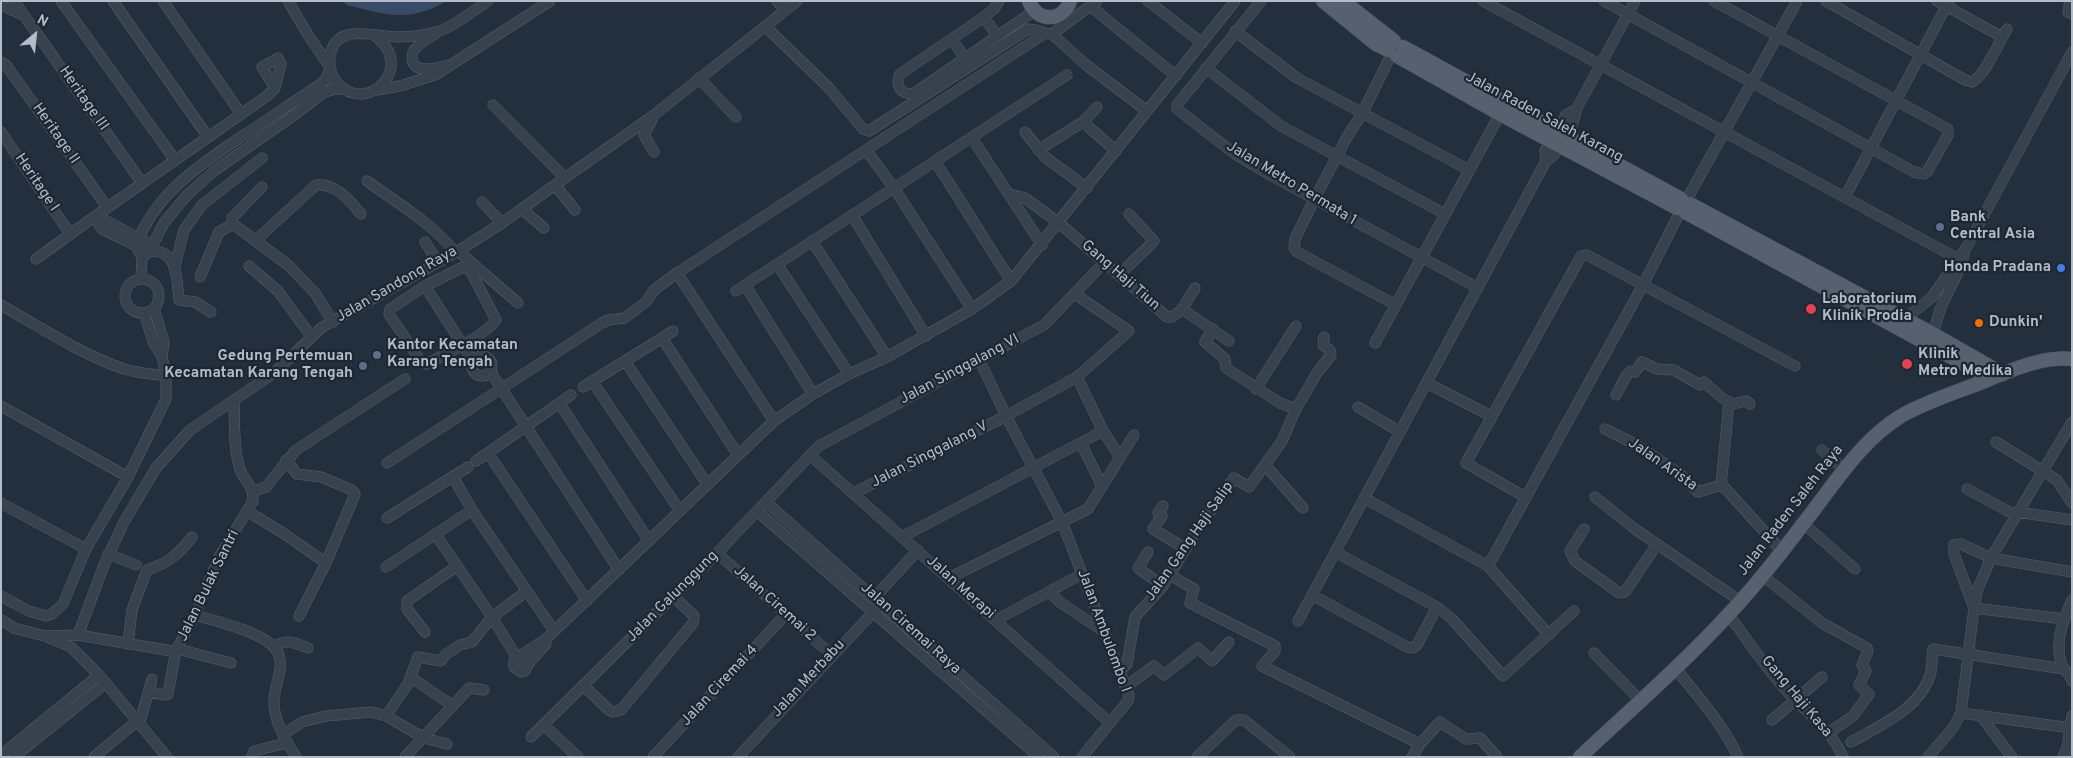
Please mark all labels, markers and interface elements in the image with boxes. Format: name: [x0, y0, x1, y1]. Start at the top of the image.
north arrow: [10, 10, 60, 60]
text: N: [34, 11, 51, 31]
street label: Heritage III: [54, 63, 112, 135]
street label: Jalan Raden Saleh Karang: [1462, 69, 1626, 167]
street label: Heritage II: [27, 100, 83, 168]
street label: Jalan Metro Permata 1: [1223, 138, 1359, 230]
street label: Heritage I: [10, 151, 62, 215]
place label: Bank Central Asia: [1950, 209, 2035, 244]
marker: Bank Central Asia: [1934, 221, 1946, 233]
street label: Gang Haji Tiun: [1077, 237, 1163, 315]
street label: Jalan Sandong Raya: [333, 243, 461, 327]
place label: Honda Pradana: [1944, 259, 2051, 277]
marker: Honda Pradana: [2055, 262, 2067, 274]
place label: Laboratorium Klinik Prodia: [1822, 291, 1917, 326]
marker: Laboratorium Klinik Prodia: [1804, 302, 1818, 316]
place label: Dunkin': [1989, 314, 2043, 332]
marker: Dunkin': [1973, 317, 1985, 329]
street label: Jalan Singgalang VI: [897, 331, 1023, 409]
place label: Kantor Kecamatan Karang Tengah: [387, 337, 518, 372]
place label: Klinik Metro Medika: [1918, 346, 2012, 381]
place label: Gedung Pertemuan Kecamatan Karang Tengah: [164, 348, 353, 383]
marker: Kantor Kecamatan Karang Tengah: [371, 349, 383, 361]
marker: Klinik Metro Medika: [1900, 357, 1914, 371]
marker: Gedung Pertemuan Kecamatan Karang Tengah: [357, 360, 369, 372]
street label: Jalan Singgalang V: [869, 418, 991, 492]
street label: Jalan Arista: [1624, 435, 1700, 495]
street label: Jalan Raden Saleh Raya: [1734, 442, 1848, 580]
street label: Jalan Gang Haji Salip: [1142, 479, 1238, 605]
street label: Jalan Bulak Santri: [174, 527, 244, 645]
street label: Jalan Galunggung: [624, 548, 722, 646]
street label: Jalan Merapi: [922, 552, 998, 624]
street label: Jalan Ciremai 2: [729, 562, 819, 646]
street label: Jalan Ambulombo I: [1072, 567, 1134, 695]
street label: Jalan Ciremai Raya: [856, 579, 964, 679]
street label: Jalan Merbabu: [768, 636, 850, 722]
street label: Jalan Ciremai 4: [678, 642, 762, 730]
street label: Gang Haji Kasa: [1757, 653, 1835, 741]

